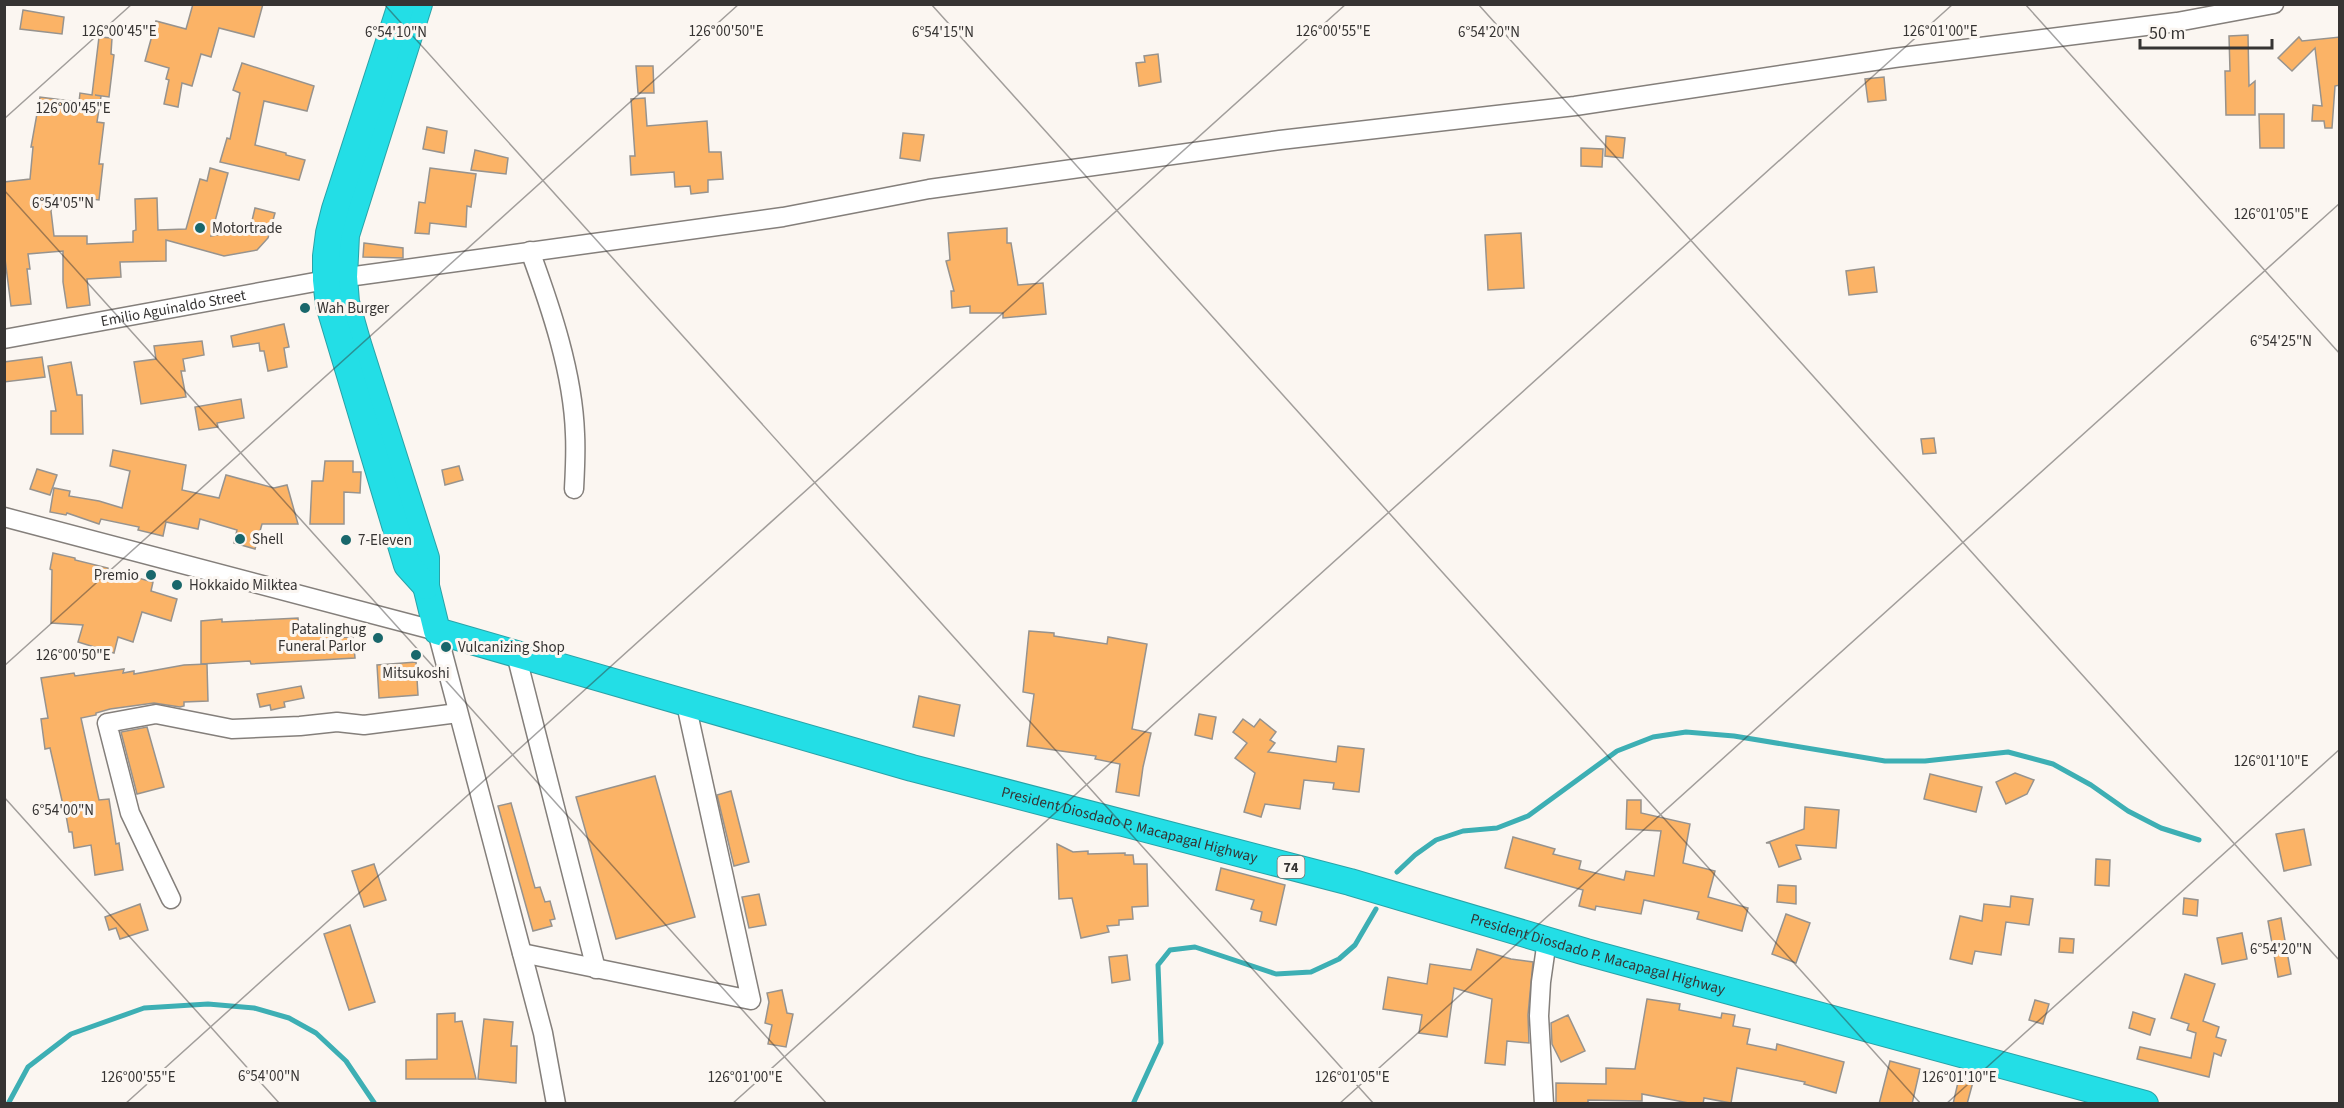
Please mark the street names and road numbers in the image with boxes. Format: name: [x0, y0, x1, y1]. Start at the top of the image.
street label: Emilio Aguinaldo Street: [99, 285, 247, 332]
street label: President Diosdado P. Macapagal Highway: [999, 782, 1260, 868]
road number: 74: [1278, 856, 1304, 878]
street label: President Diosdado P. Macapagal Highway: [1468, 908, 1728, 1000]

